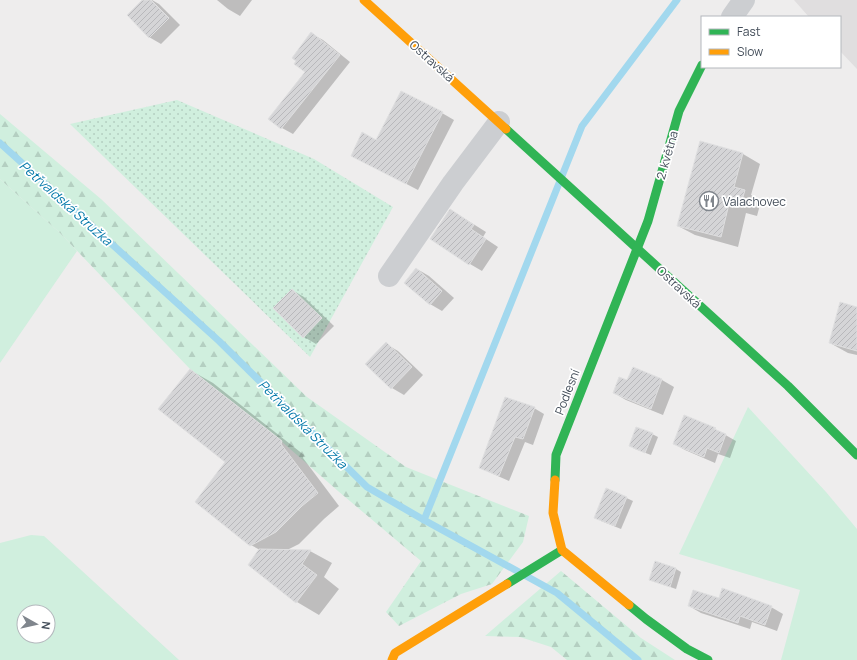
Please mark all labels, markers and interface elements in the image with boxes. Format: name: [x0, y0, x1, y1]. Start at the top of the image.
legend: [701, 16, 841, 68]
text: Fast: [737, 23, 761, 40]
street label: Ostravská: [406, 36, 458, 86]
text: Slow: [737, 43, 763, 60]
street label: 2. května: [652, 129, 682, 181]
water label: Petřvaldská Stružka: [16, 157, 117, 250]
restaurant icon: Valachovec: [698, 190, 720, 212]
place label: Valachovec: [723, 193, 786, 210]
street label: Ostravská: [653, 262, 705, 312]
street label: Podlesní: [551, 367, 584, 417]
water label: Petřvaldská Stružka: [255, 376, 352, 473]
north arrow: [16, 604, 56, 644]
text: N: [38, 621, 54, 631]

